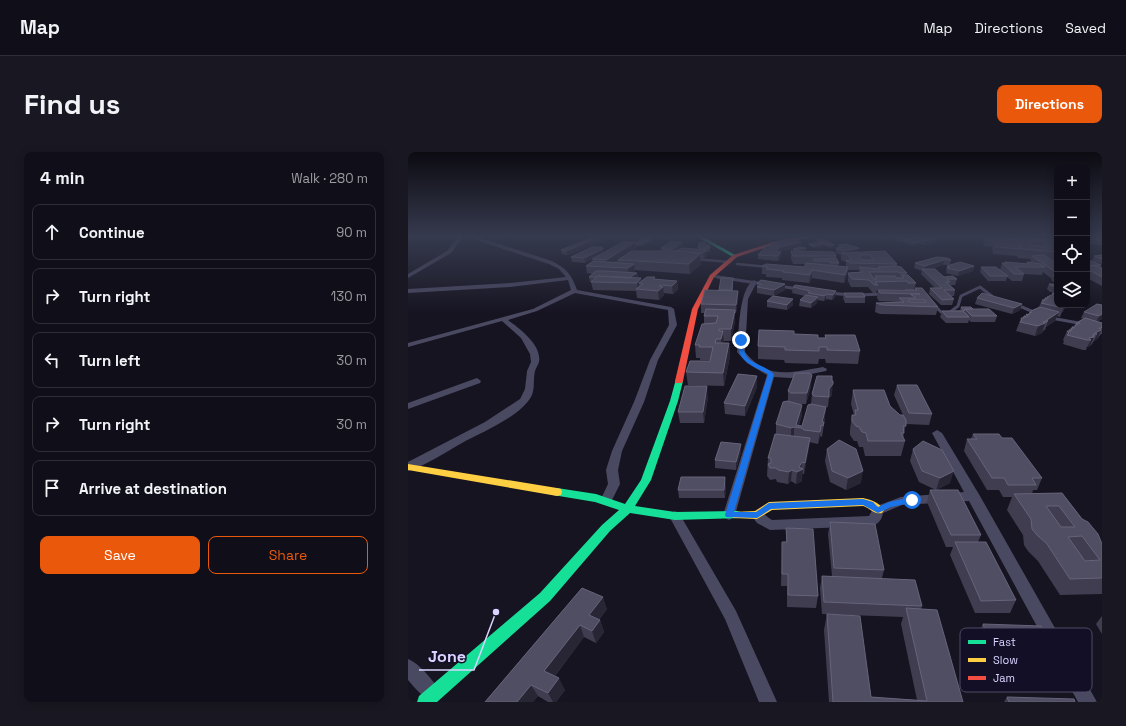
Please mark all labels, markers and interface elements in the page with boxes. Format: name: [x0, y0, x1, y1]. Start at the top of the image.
text: Map: [20, 15, 60, 40]
text: Map: [923, 19, 953, 37]
text: Directions: [975, 19, 1043, 37]
text: Saved: [1065, 19, 1106, 37]
button: Directions: [997, 85, 1102, 123]
text: Find us: [24, 86, 121, 122]
map controls: [1054, 164, 1090, 308]
button: +: [1054, 164, 1090, 200]
text: 4 min: [40, 167, 85, 189]
text: Walk · 280 m: [291, 170, 368, 187]
button: −: [1054, 200, 1090, 236]
icon: ahead: [41, 221, 63, 243]
text: Continue: [79, 223, 145, 242]
text: 90 m: [336, 224, 367, 241]
button: locate: [1054, 236, 1090, 272]
button: layers: [1054, 272, 1090, 308]
icon: right: [41, 285, 63, 307]
text: Turn right: [79, 287, 150, 306]
text: 130 m: [331, 288, 367, 305]
route end: [732, 331, 750, 349]
icon: left: [41, 349, 63, 371]
text: Turn left: [79, 351, 141, 370]
text: 30 m: [336, 352, 367, 369]
icon: right: [41, 413, 63, 435]
text: Turn right: [79, 415, 150, 434]
text: 30 m: [336, 416, 367, 433]
icon: arrive: [41, 477, 63, 499]
text: Arrive at destination: [79, 479, 227, 498]
route start: [903, 491, 921, 509]
button: Save: [40, 536, 200, 574]
button: Share: [208, 536, 368, 574]
legend: [960, 628, 1092, 692]
text: Fast: [993, 635, 1016, 649]
callout: Jone: [419, 642, 474, 670]
text: Jone: [428, 646, 466, 667]
text: Slow: [993, 653, 1018, 667]
text: Jam: [993, 671, 1015, 685]

